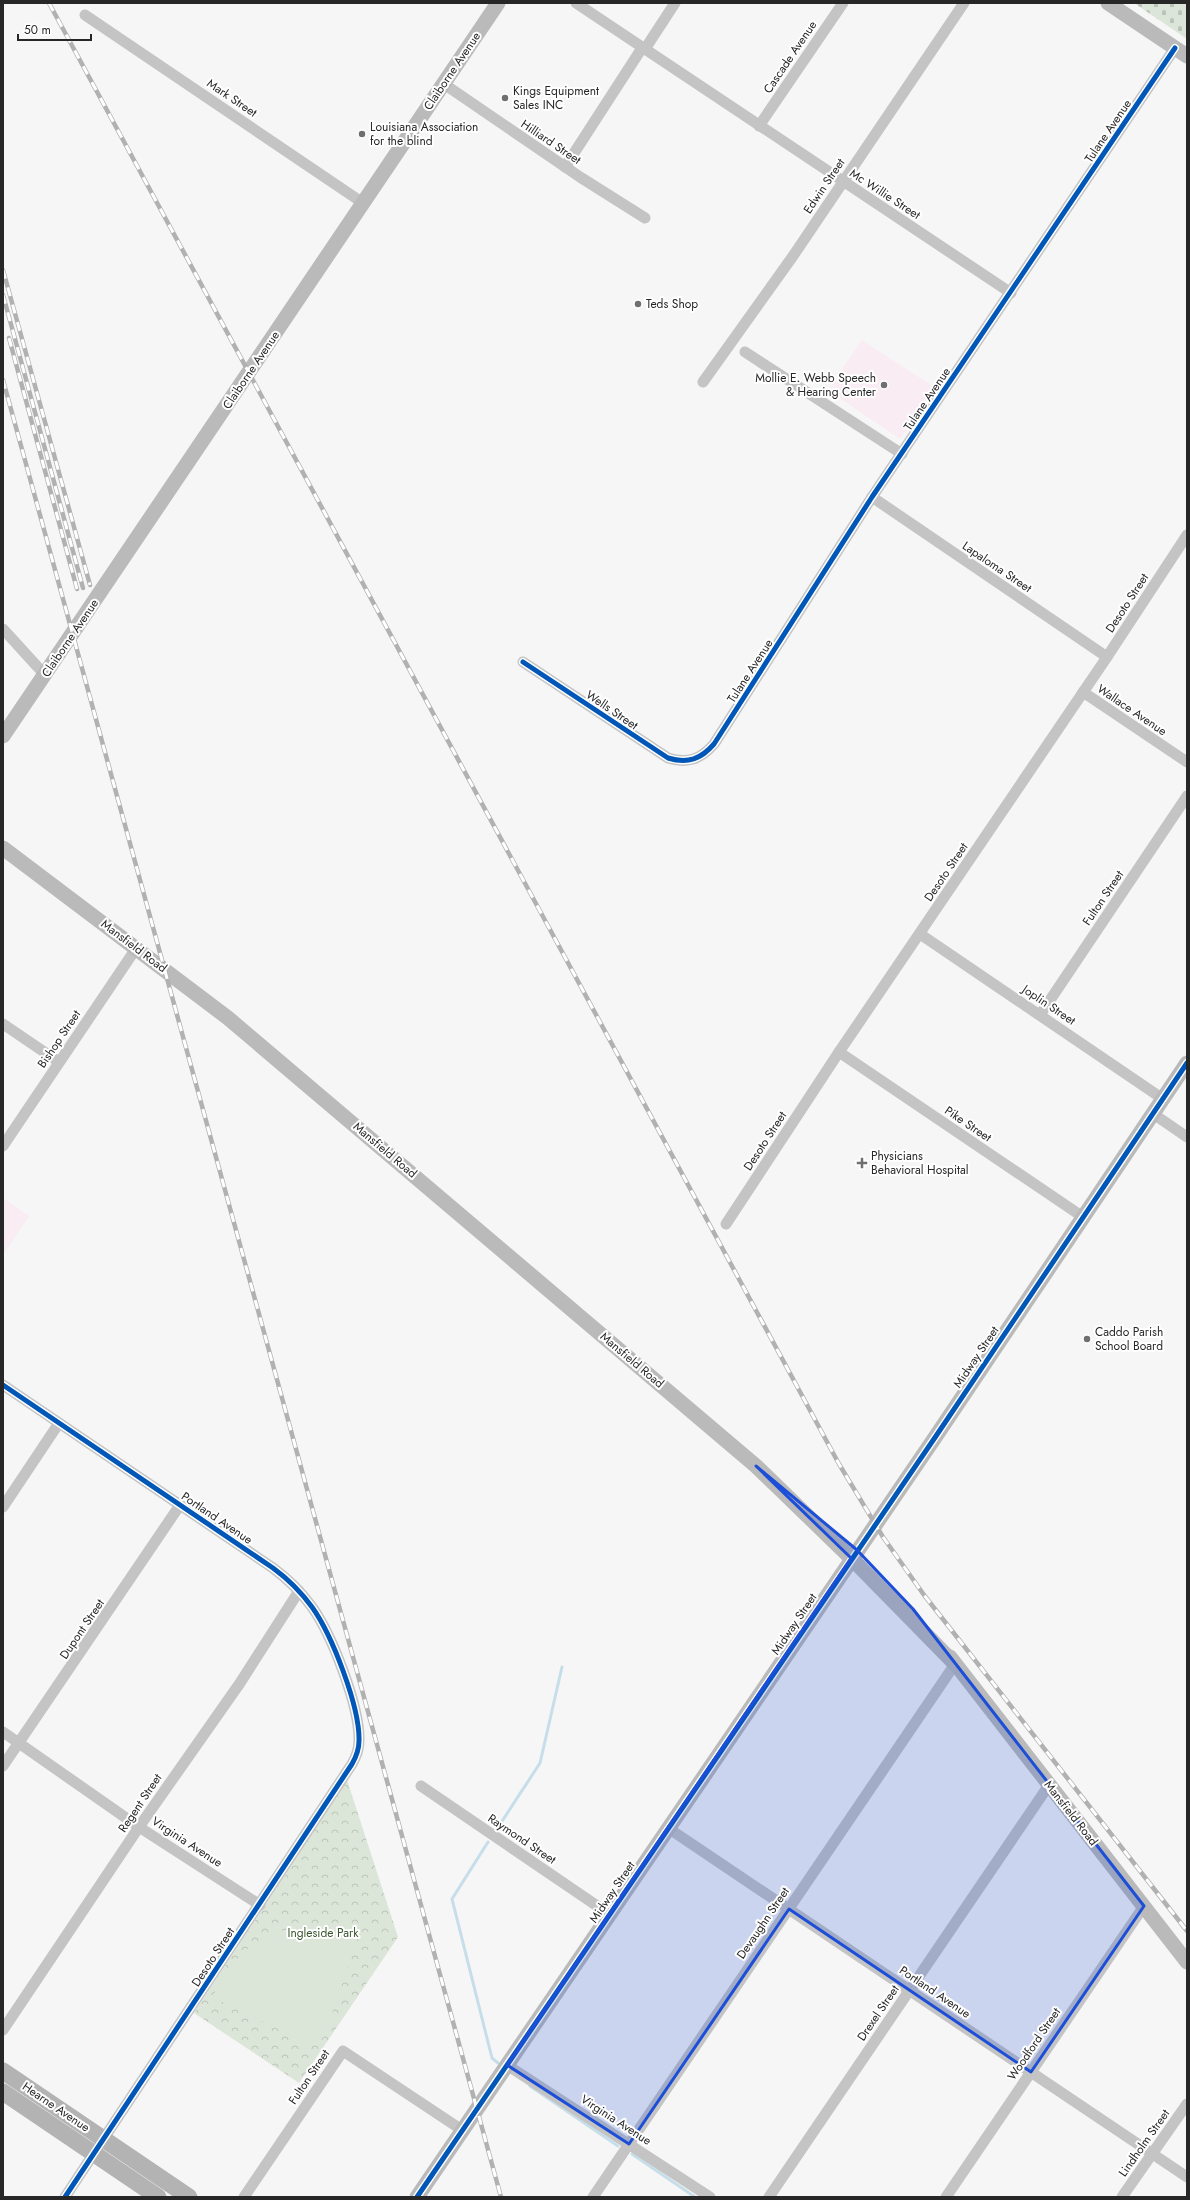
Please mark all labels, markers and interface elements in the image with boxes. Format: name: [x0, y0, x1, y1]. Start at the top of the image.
scale bar: [18, 16, 91, 42]
street label: Cascade Avenue: [759, 17, 821, 97]
text: 50 m: [24, 21, 51, 39]
street label: Claiborne Avenue: [419, 28, 485, 114]
street label: Mark Street: [203, 75, 261, 121]
place label: Kings Equipment Sales INC: [513, 82, 599, 114]
marker: Kings Equipment Sales INC: [500, 93, 510, 103]
street label: Tulane Avenue: [1080, 96, 1136, 166]
street label: Hilliard Street: [517, 115, 585, 169]
place label: Louisiana Association for the blind: [370, 118, 478, 150]
marker: Louisiana Association for the blind: [357, 129, 367, 139]
street label: Edwin Street: [799, 155, 849, 217]
street label: Mc Willie Street: [846, 164, 924, 224]
place label: Teds Shop: [646, 295, 698, 313]
marker: Teds Shop: [633, 299, 643, 309]
street label: Claiborne Avenue: [218, 327, 284, 413]
street label: Tulane Avenue: [899, 364, 955, 434]
place label: Mollie E. Webb Speech & Hearing Center: [755, 369, 877, 401]
marker: Mollie E. Webb Speech & Hearing Center: [879, 380, 889, 390]
street label: Lapaloma Street: [959, 537, 1035, 597]
street label: Desoto Street: [1101, 570, 1153, 636]
street label: Claiborne Avenue: [37, 595, 103, 681]
street label: Tulane Avenue: [723, 636, 777, 706]
street label: Wallace Avenue: [1094, 680, 1170, 740]
street label: Wells Street: [582, 686, 642, 734]
street label: Desoto Street: [920, 839, 972, 905]
street label: Fulton Street: [1078, 867, 1128, 929]
street label: Mansfield Road: [97, 915, 171, 977]
street label: Joplin Street: [1017, 979, 1079, 1029]
street label: Bishop Street: [33, 1006, 85, 1072]
street label: Pike Street: [941, 1102, 995, 1146]
street label: Desoto Street: [739, 1108, 791, 1174]
street label: Mansfield Road: [349, 1118, 421, 1182]
place label: Physicians Behavioral Hospital: [871, 1147, 968, 1179]
marker: Physicians Behavioral Hospital: [856, 1157, 868, 1169]
street label: Midway Street: [949, 1322, 1003, 1391]
place label: Caddo Parish School Board: [1095, 1323, 1163, 1355]
street label: Mansfield Road: [596, 1328, 668, 1392]
marker: Caddo Parish School Board: [1082, 1334, 1092, 1344]
street label: Portland Avenue: [178, 1487, 256, 1549]
street label: Midway Street: [767, 1589, 821, 1658]
street label: Dupont Street: [55, 1595, 109, 1663]
street label: Regent Street: [114, 1770, 166, 1836]
street label: Mansfield Road: [1040, 1777, 1102, 1849]
street label: Raymond Street: [484, 1809, 560, 1869]
street label: Virginia Avenue: [148, 1812, 226, 1872]
street label: Midway Street: [585, 1857, 639, 1926]
street label: Devaughn Street: [732, 1883, 794, 1963]
street label: Desoto Street: [187, 1924, 239, 1990]
park label: Ingleside Park: [288, 1924, 359, 1942]
street label: Portland Avenue: [896, 1961, 974, 2023]
street label: Drexel Street: [853, 1981, 903, 2045]
street label: Woodford Street: [1003, 2004, 1065, 2084]
street label: Fulton Street: [284, 2046, 334, 2108]
street label: Hearne Avenue: [19, 2078, 93, 2136]
street label: Virginia Avenue: [577, 2090, 655, 2150]
street label: Lindholm Street: [1114, 2105, 1174, 2180]

